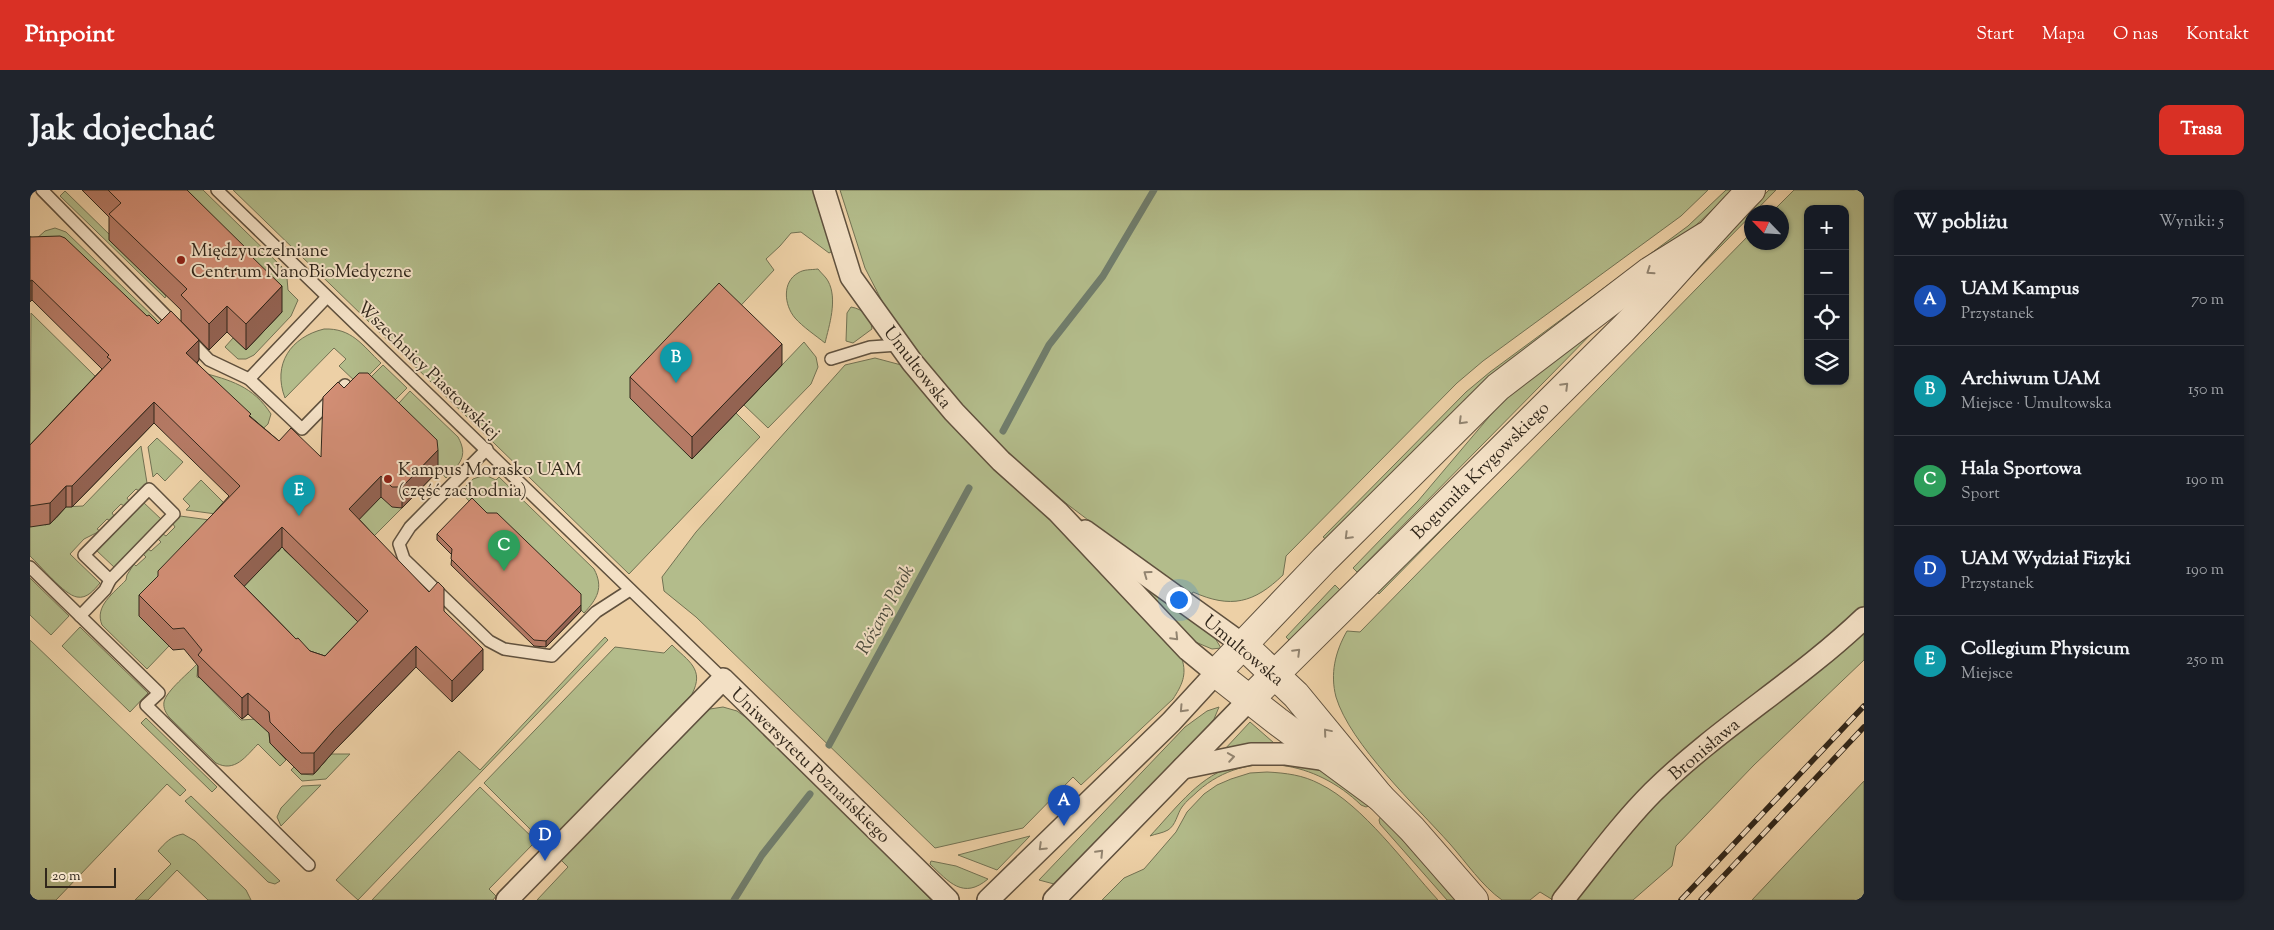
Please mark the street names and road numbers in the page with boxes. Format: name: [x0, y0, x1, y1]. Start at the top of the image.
street label: Wszechnicy Piastowskiej: [350, 296, 505, 447]
street label: Umultowska: [876, 321, 957, 415]
street label: Bogumiła Krygowskiego: [1407, 396, 1556, 546]
street label: Umultowska: [1197, 610, 1289, 693]
street label: Uniwersytetu Poznańskiego: [724, 683, 896, 850]
street label: Bronisława: [1664, 713, 1746, 788]

